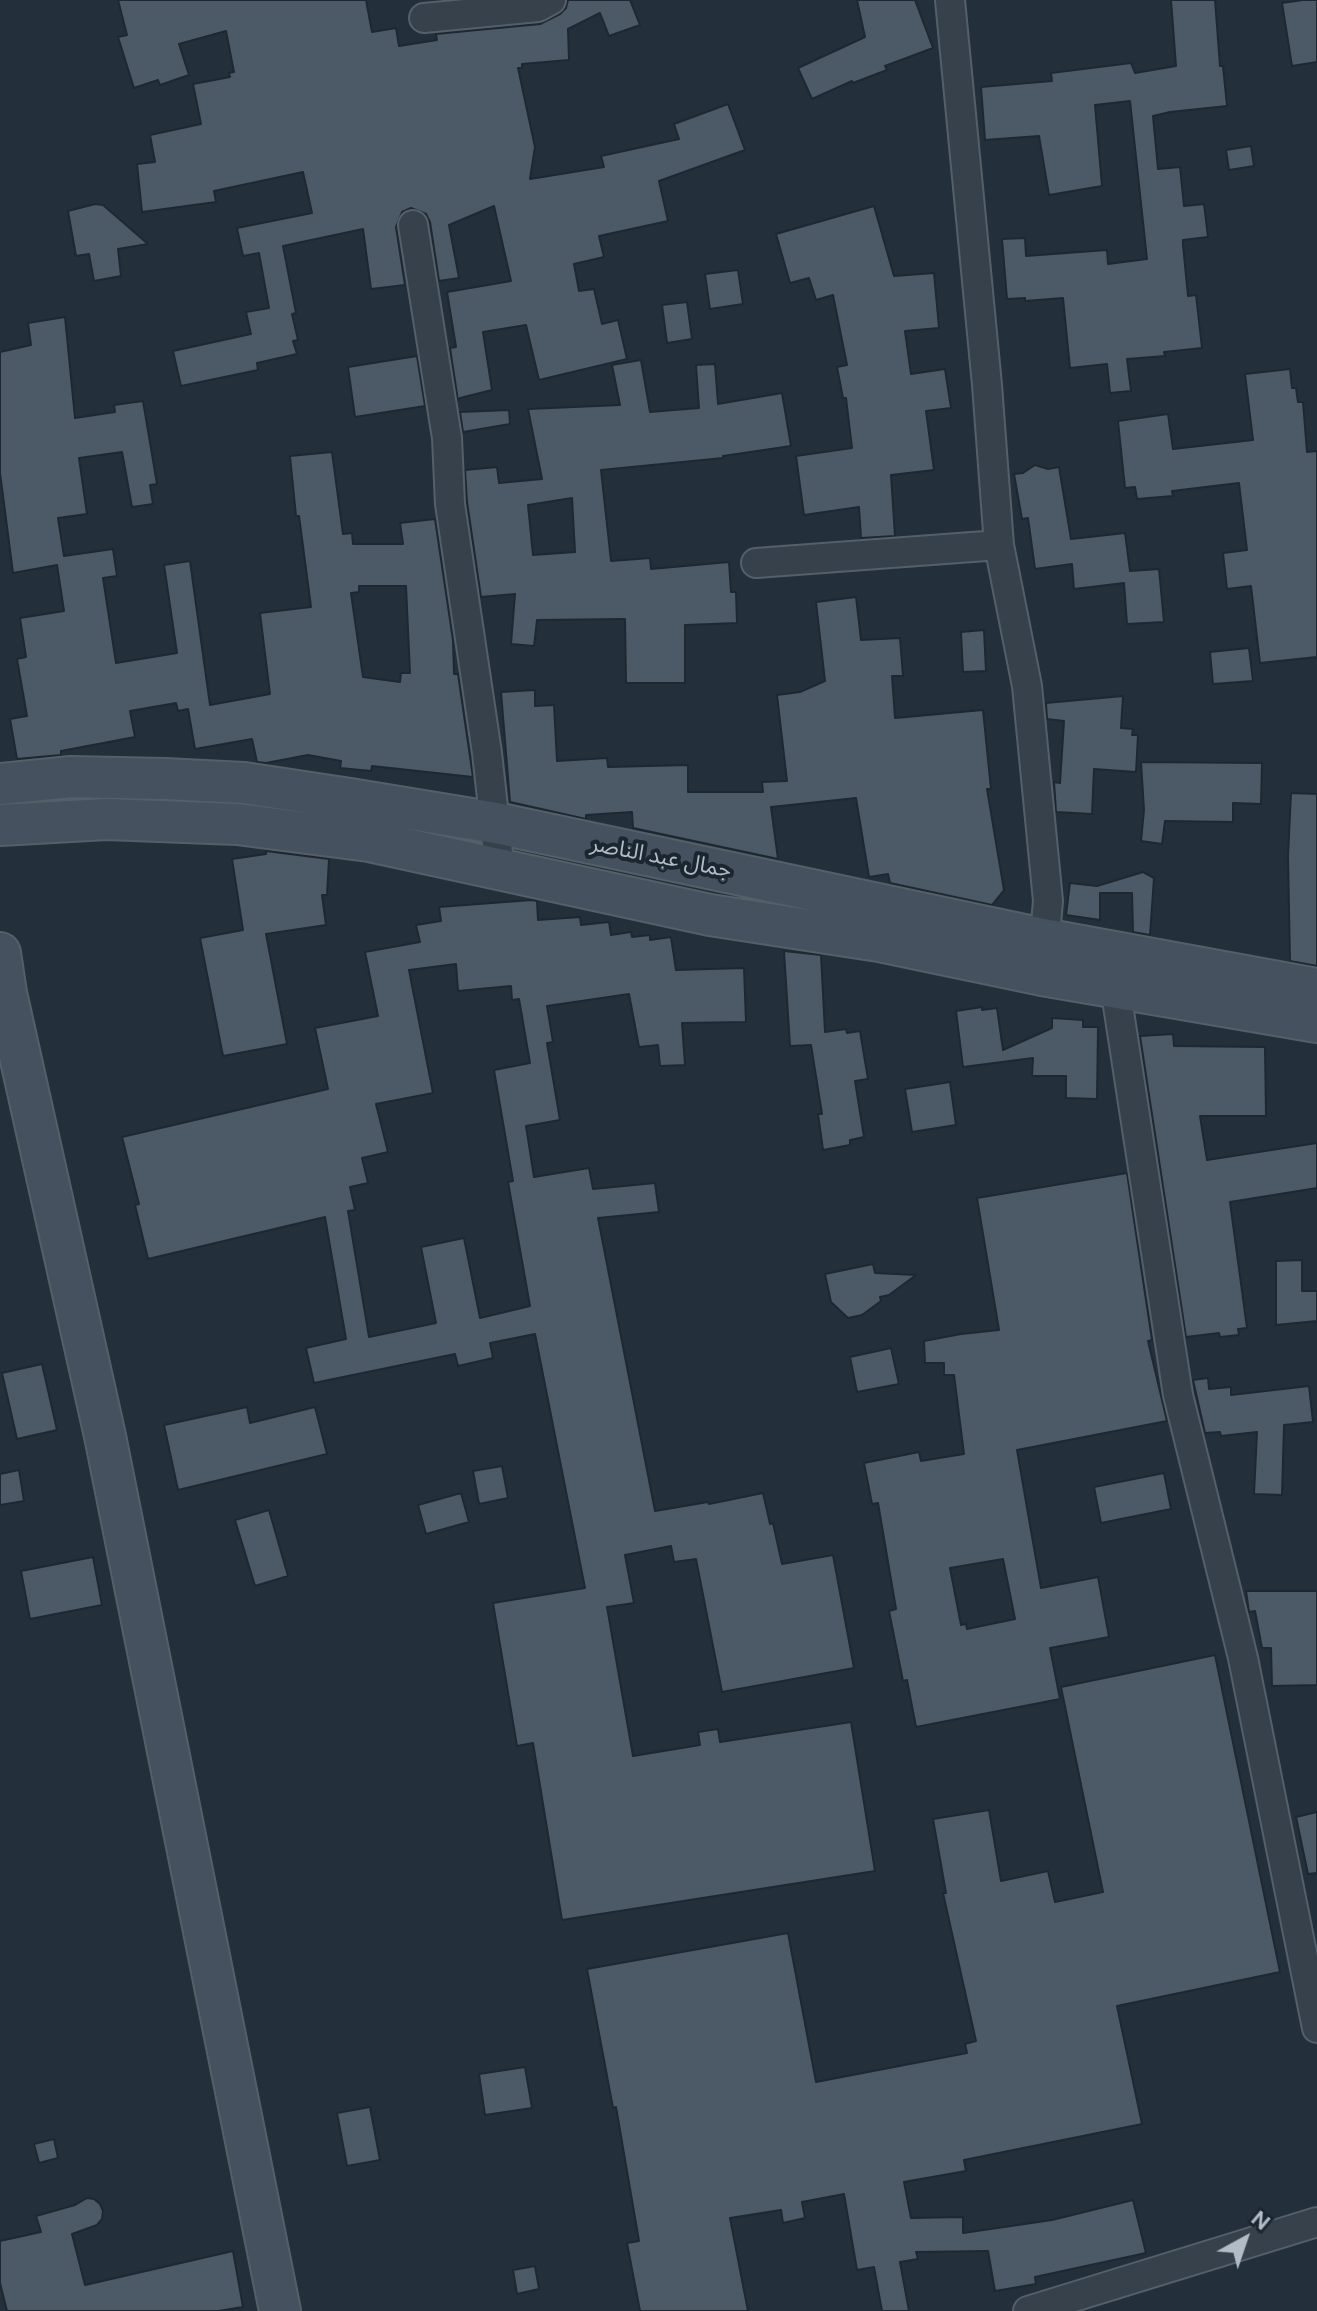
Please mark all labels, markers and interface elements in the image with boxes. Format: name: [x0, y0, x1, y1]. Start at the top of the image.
street label: جمال عبد الناصر: [588, 831, 734, 885]
north arrow: [1205, 2199, 1285, 2279]
text: N: [1245, 2204, 1276, 2236]

